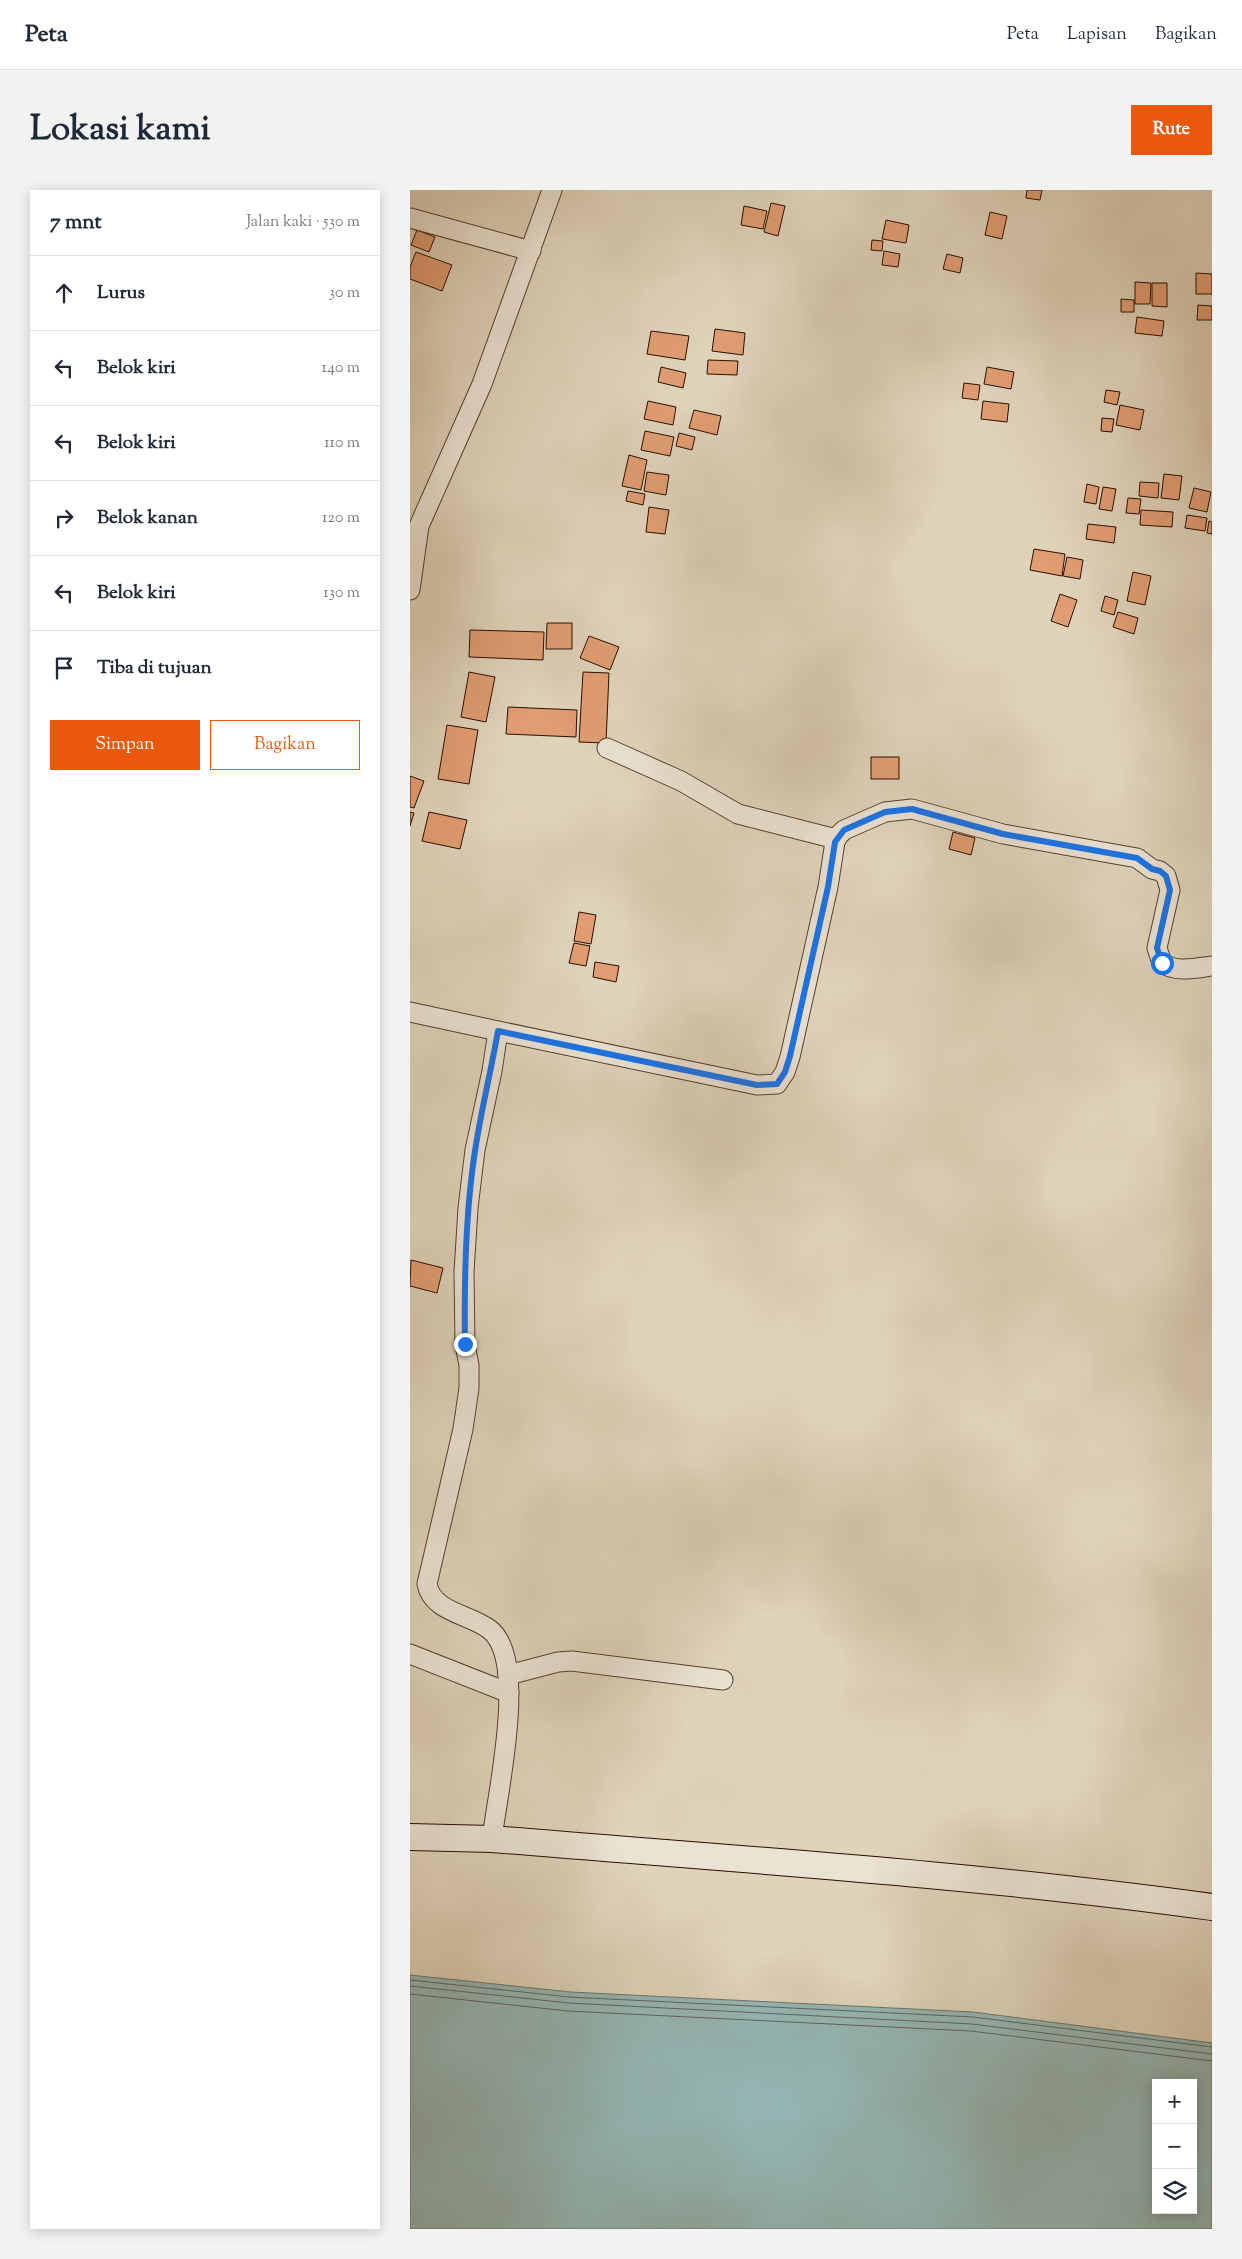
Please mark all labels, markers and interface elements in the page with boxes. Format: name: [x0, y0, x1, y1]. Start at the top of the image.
text: Peta: [25, 18, 68, 52]
text: Peta: [1007, 22, 1039, 48]
text: Lapisan: [1067, 22, 1127, 48]
text: Bagikan: [1155, 22, 1217, 48]
text: Lokasi kami: [30, 105, 211, 156]
button: Rute: [1131, 105, 1212, 155]
text: 7 mnt: [50, 208, 102, 238]
text: Jalan kaki · 530 m: [246, 211, 360, 234]
icon: ahead: [50, 279, 78, 307]
text: Lurus: [97, 280, 145, 307]
text: 30 m: [329, 282, 360, 305]
icon: left: [50, 354, 78, 382]
text: Belok kiri: [97, 355, 176, 382]
text: 140 m: [322, 357, 360, 380]
icon: left: [50, 429, 78, 457]
text: Belok kiri: [97, 430, 176, 457]
text: 110 m: [324, 432, 360, 455]
icon: right: [50, 504, 78, 532]
text: Belok kanan: [97, 505, 198, 532]
text: 120 m: [322, 507, 360, 530]
icon: left: [50, 579, 78, 607]
text: Belok kiri: [97, 580, 176, 607]
text: 130 m: [323, 582, 360, 605]
icon: arrive: [50, 654, 78, 682]
text: Tiba di tujuan: [97, 655, 212, 682]
button: Simpan: [50, 720, 200, 770]
button: Bagikan: [210, 720, 360, 770]
route start: [1151, 952, 1174, 975]
route end: [454, 1333, 477, 1356]
map controls: [1152, 2079, 1197, 2214]
button: +: [1152, 2079, 1197, 2124]
button: −: [1152, 2124, 1197, 2169]
button: layers: [1152, 2169, 1197, 2214]

